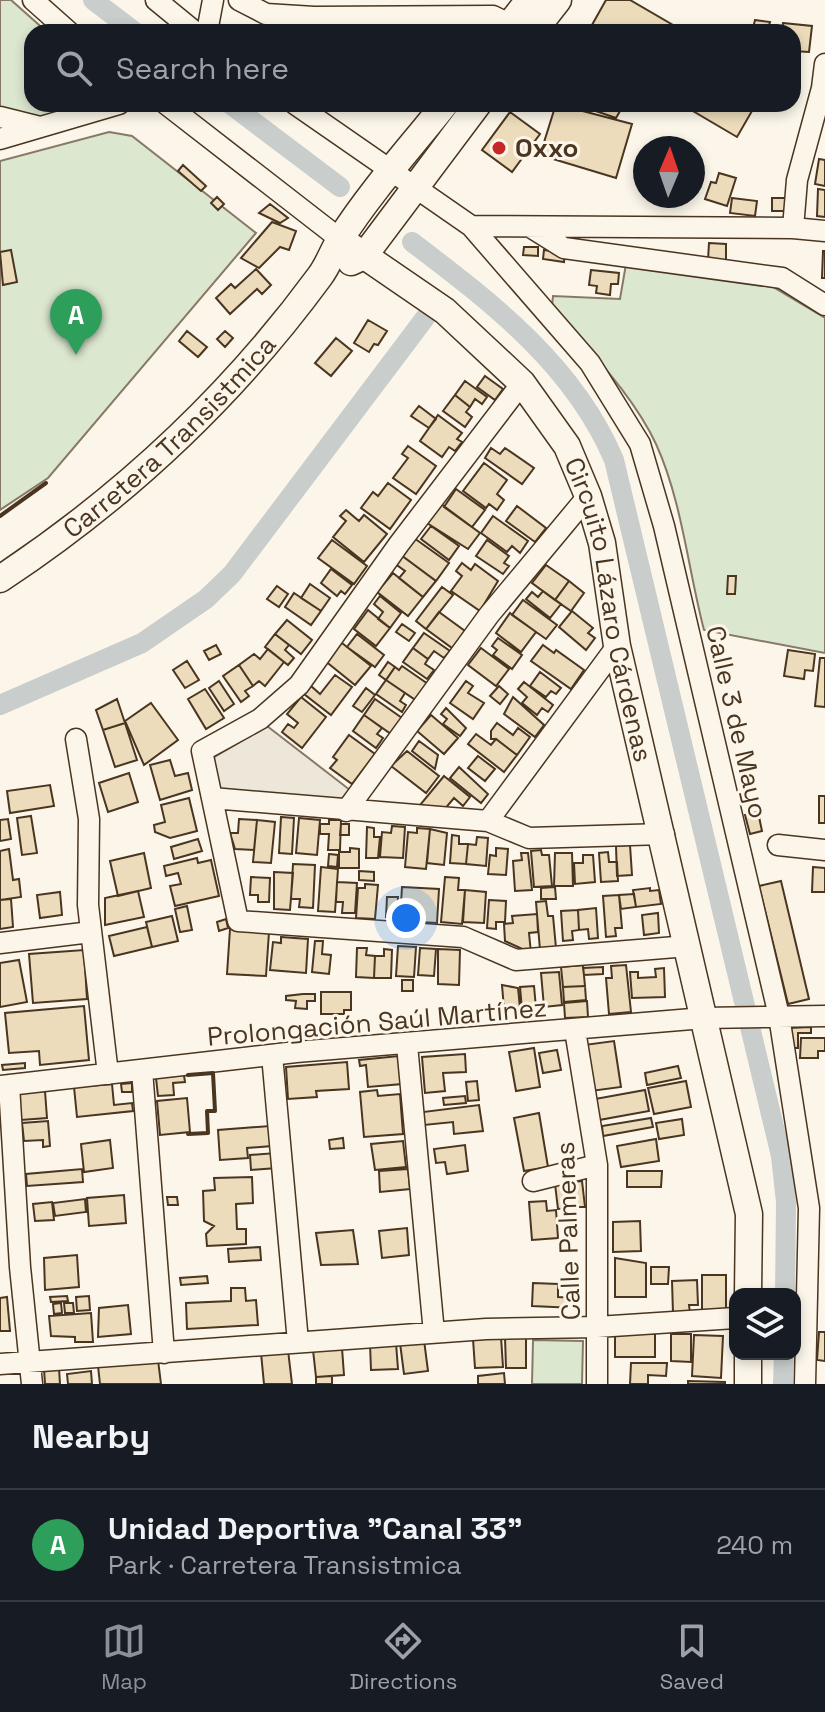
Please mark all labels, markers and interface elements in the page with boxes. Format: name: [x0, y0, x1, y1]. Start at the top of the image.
search box: [24, 24, 801, 112]
icon: search: [52, 46, 96, 90]
text: Search here: [116, 49, 289, 88]
place label: Oxxo: [515, 131, 578, 165]
north arrow: [633, 136, 705, 208]
marker: Oxxo: [490, 139, 508, 157]
pin: A: [50, 289, 102, 355]
street label: Carretera Transistmica: [56, 328, 283, 546]
street label: Circuito Lázaro Cárdenas: [557, 452, 660, 765]
street label: Calle 3 de Mayo: [698, 622, 776, 822]
your location: [386, 898, 426, 938]
street label: Prolongación Saúl Martínez: [206, 990, 548, 1054]
street label: Calle Palmeras: [548, 1141, 588, 1321]
map controls: [729, 1288, 801, 1360]
button: layers: [729, 1288, 801, 1360]
text: Nearby: [32, 1415, 150, 1458]
text: Unidad Deportiva "Canal 33": [108, 1509, 522, 1548]
text: A: [50, 1528, 66, 1562]
text: 240 m: [716, 1528, 793, 1562]
text: Park · Carretera Transistmica: [108, 1548, 461, 1582]
tab: Map: [101, 1619, 147, 1695]
tab: Directions: [349, 1619, 457, 1695]
tab: Saved: [660, 1619, 724, 1695]

